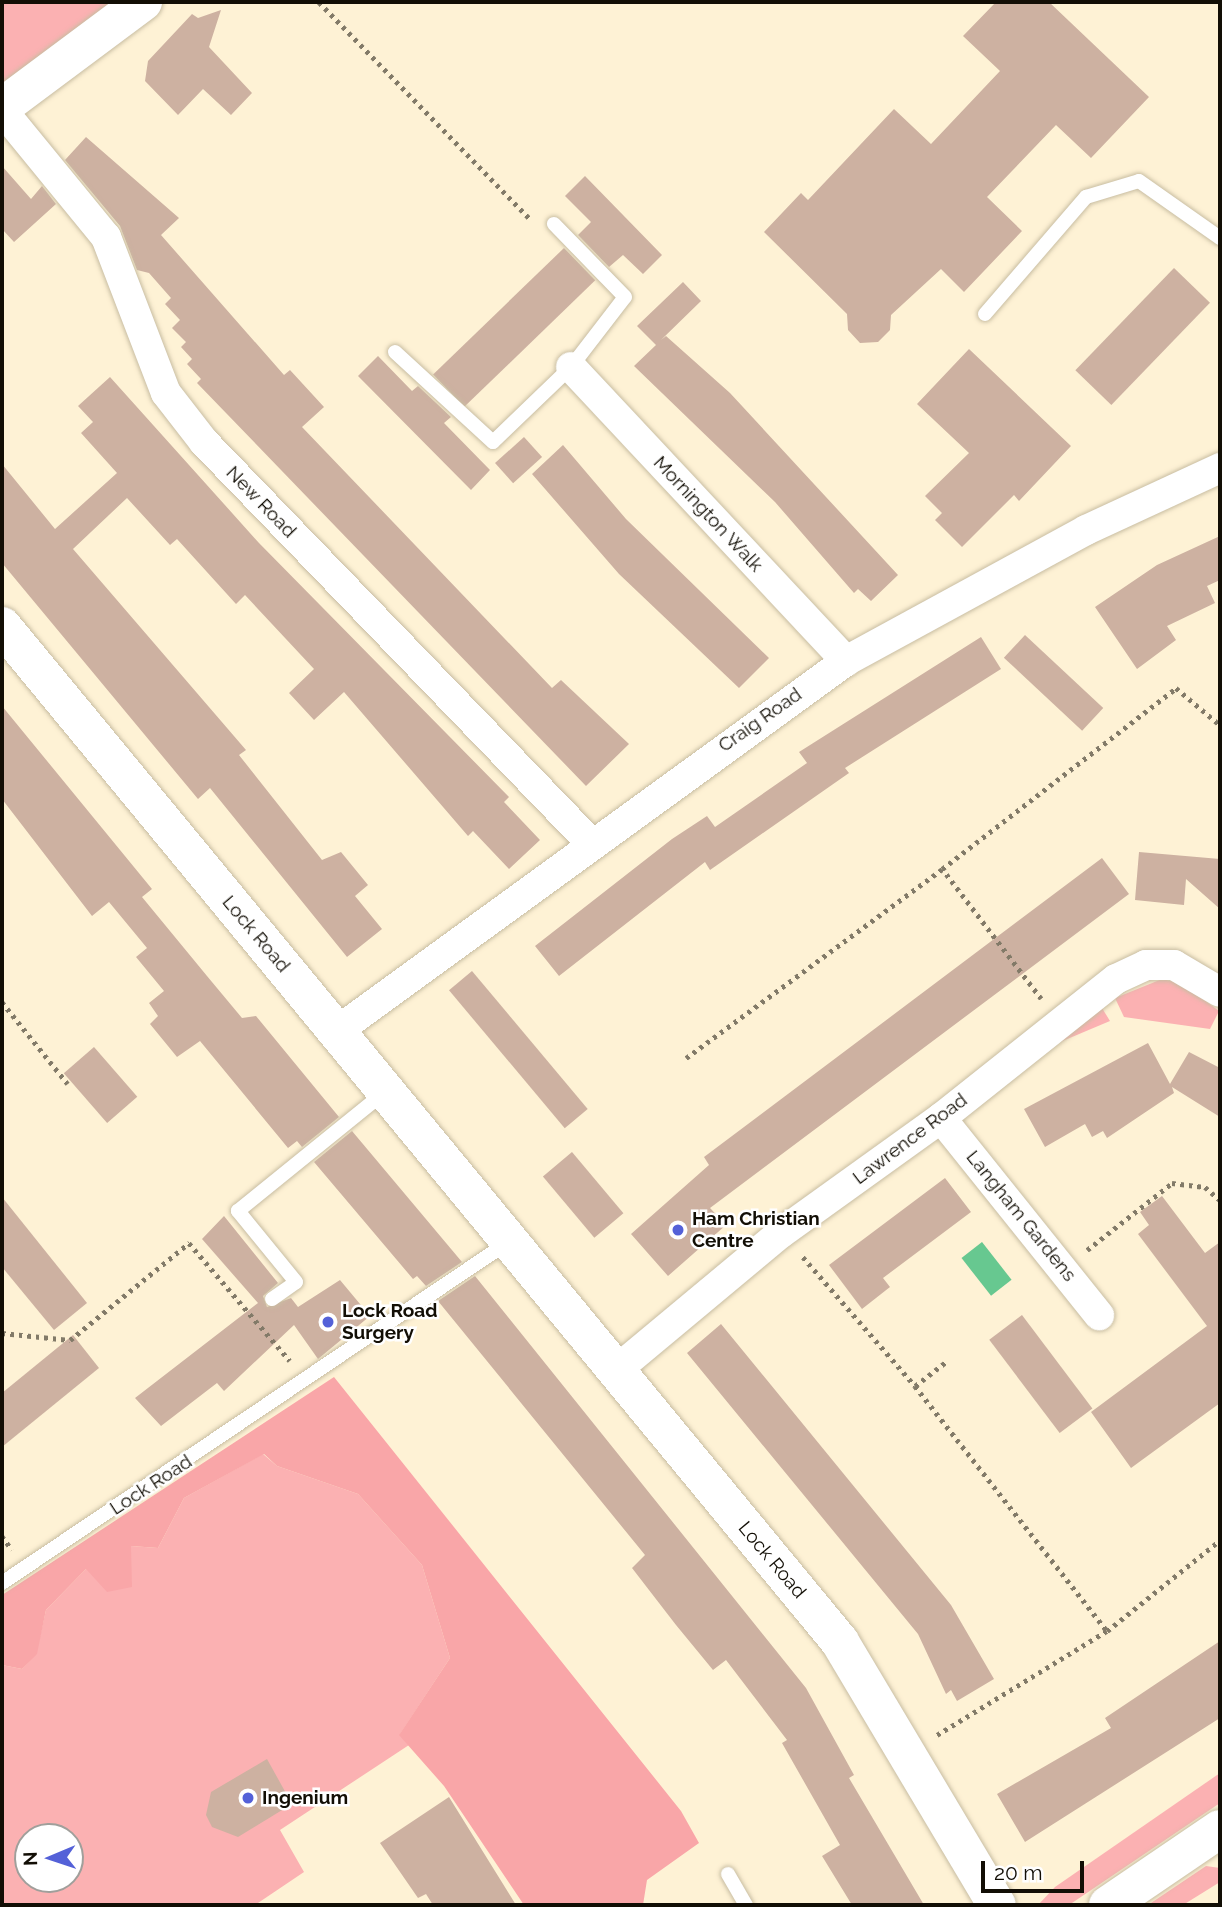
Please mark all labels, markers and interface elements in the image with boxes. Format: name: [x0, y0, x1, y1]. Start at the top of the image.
street label: Mornington Walk: [648, 451, 768, 577]
street label: New Road: [221, 461, 301, 543]
street label: Craig Road: [714, 683, 806, 757]
street label: Lock Road: [217, 891, 295, 977]
street label: Lawrence Road: [848, 1089, 972, 1189]
street label: Langham Gardens: [961, 1146, 1081, 1286]
place label: Ham Christian Centre: [692, 1208, 820, 1252]
marker: Ham Christian Centre: [670, 1222, 686, 1238]
place label: Lock Road Surgery: [342, 1300, 437, 1344]
marker: Lock Road Surgery: [320, 1314, 336, 1330]
street label: Lock Road: [106, 1450, 196, 1520]
street label: Lock Road: [733, 1517, 811, 1603]
place label: Ingenium: [262, 1787, 348, 1809]
marker: Ingenium: [240, 1790, 256, 1806]
north arrow: [14, 1823, 84, 1893]
scale bar: [984, 1848, 1087, 1892]
text: N: [19, 1851, 41, 1866]
text: 20 m: [994, 1860, 1042, 1885]

